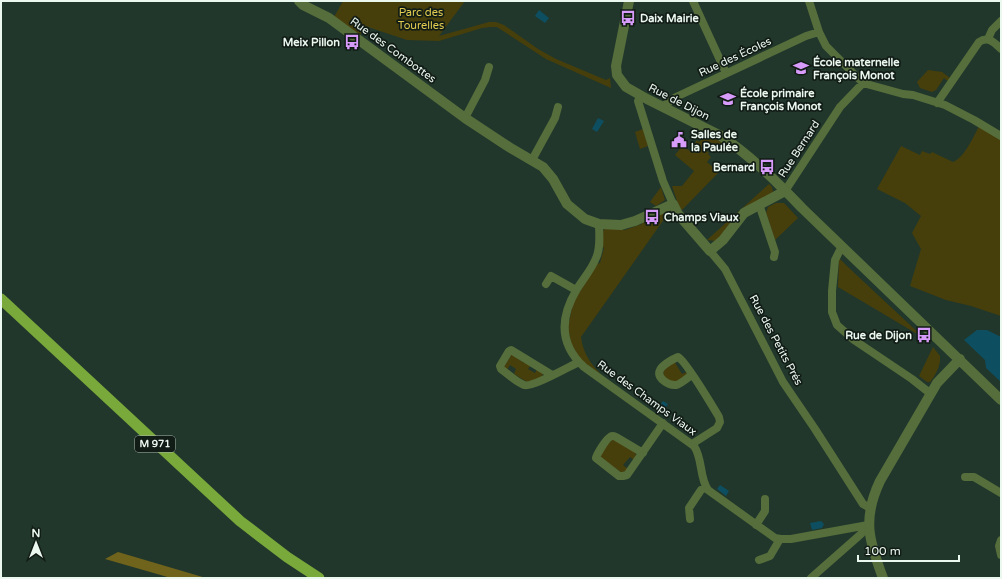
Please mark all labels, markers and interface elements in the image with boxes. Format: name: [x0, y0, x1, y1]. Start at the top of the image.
park label: Parc des Tourelles: [398, 6, 444, 32]
bus stop icon: Daix Mairie: [619, 9, 637, 27]
place label: Daix Mairie: [640, 12, 699, 25]
street label: Rue des Combottes: [348, 15, 438, 85]
bus stop icon: Meix Pillon: [343, 33, 361, 51]
street label: Rue des Écoles: [696, 34, 773, 79]
place label: Meix Pillon: [283, 36, 340, 49]
place label: École maternelle François Monot: [813, 55, 900, 83]
school or university icon: École maternelle François Monot: [792, 59, 810, 77]
street label: Rue de Dijon: [646, 81, 712, 123]
place label: École primaire François Monot: [740, 86, 822, 114]
school or university icon: École primaire François Monot: [719, 90, 737, 108]
street label: Rue Bernard: [776, 118, 822, 180]
place label: Salles de la Paulée: [691, 128, 739, 154]
public building icon: Salles de la Paulée: [670, 131, 688, 149]
bus stop icon: Bernard: [758, 158, 776, 176]
place label: Bernard: [713, 161, 755, 174]
bus stop icon: Champs Viaux: [643, 208, 661, 226]
place label: Champs Viaux: [664, 211, 739, 225]
street label: Rue des Petits Prés: [747, 293, 805, 387]
bus stop icon: Rue de Dijon: [915, 326, 933, 344]
place label: Rue de Dijon: [845, 329, 912, 343]
street label: Rue des Champs Viaux: [595, 358, 699, 438]
road number: M 971: [135, 436, 175, 452]
north arrow: [16, 523, 56, 563]
text: N: [32, 527, 40, 540]
scale bar: [858, 537, 959, 563]
text: 100 m: [864, 544, 901, 558]

